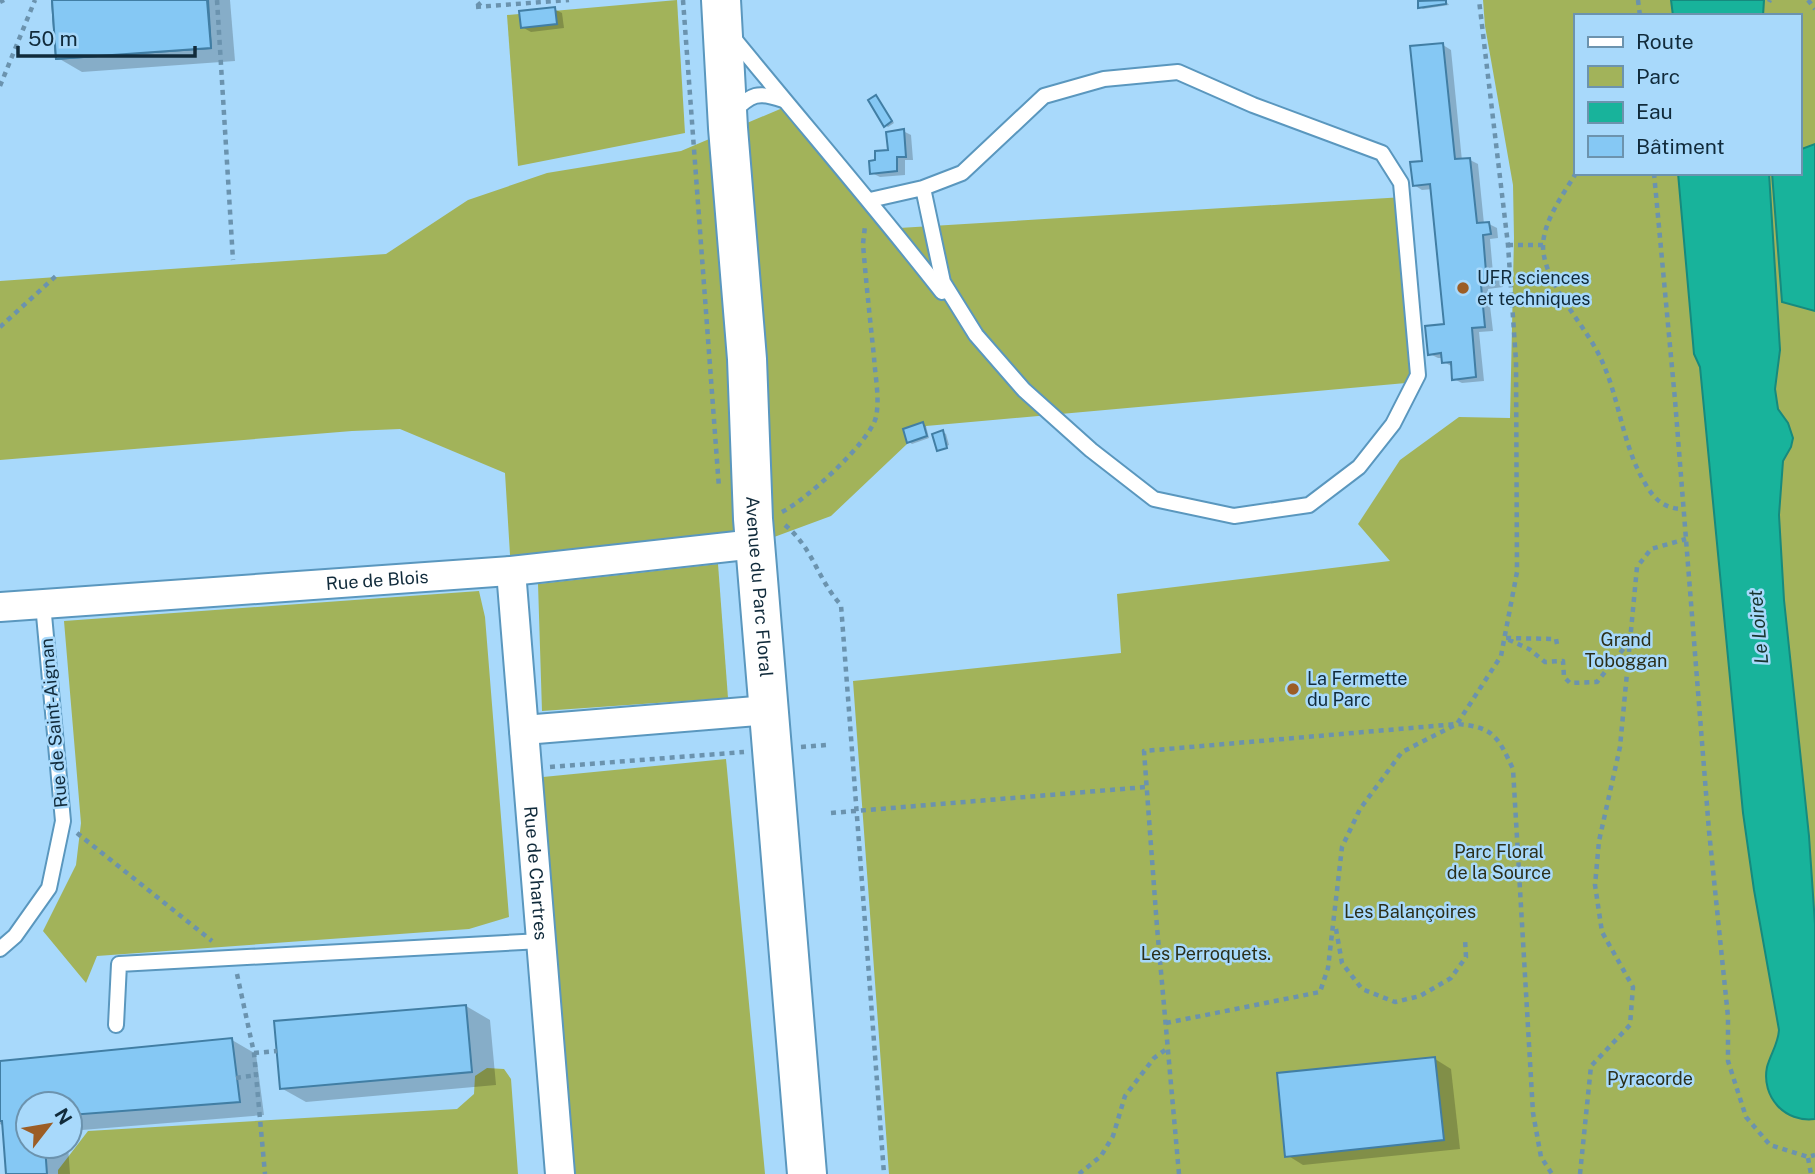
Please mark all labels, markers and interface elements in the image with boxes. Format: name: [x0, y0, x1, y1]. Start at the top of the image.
scale bar: [18, 14, 194, 58]
legend: [1574, 14, 1801, 175]
text: 50 m: [28, 26, 78, 51]
text: Route: [1636, 29, 1694, 54]
text: Parc: [1636, 64, 1680, 89]
text: Eau: [1636, 99, 1673, 124]
text: Bâtiment: [1636, 134, 1725, 159]
place label: UFR sciences et techniques: [1477, 267, 1590, 309]
marker: UFR sciences et techniques: [1455, 280, 1471, 296]
street label: Avenue du Parc Floral: [742, 496, 777, 678]
street label: Rue de Blois: [325, 566, 429, 594]
water label: Le Loiret: [1744, 589, 1772, 665]
park label: Grand Toboggan: [1585, 629, 1667, 671]
street label: Rue de Saint-Aignan: [36, 637, 71, 809]
place label: La Fermette du Parc: [1307, 668, 1408, 710]
marker: La Fermette du Parc: [1285, 681, 1301, 697]
street label: Rue de Chartres: [520, 805, 552, 941]
park label: Parc Floral de la Source: [1447, 841, 1551, 883]
park label: Les Balançoires: [1344, 901, 1476, 922]
park label: Les Perroquets.: [1141, 943, 1271, 964]
park label: Pyracorde: [1607, 1068, 1693, 1089]
north arrow: [14, 1090, 84, 1160]
text: N: [50, 1104, 77, 1128]

